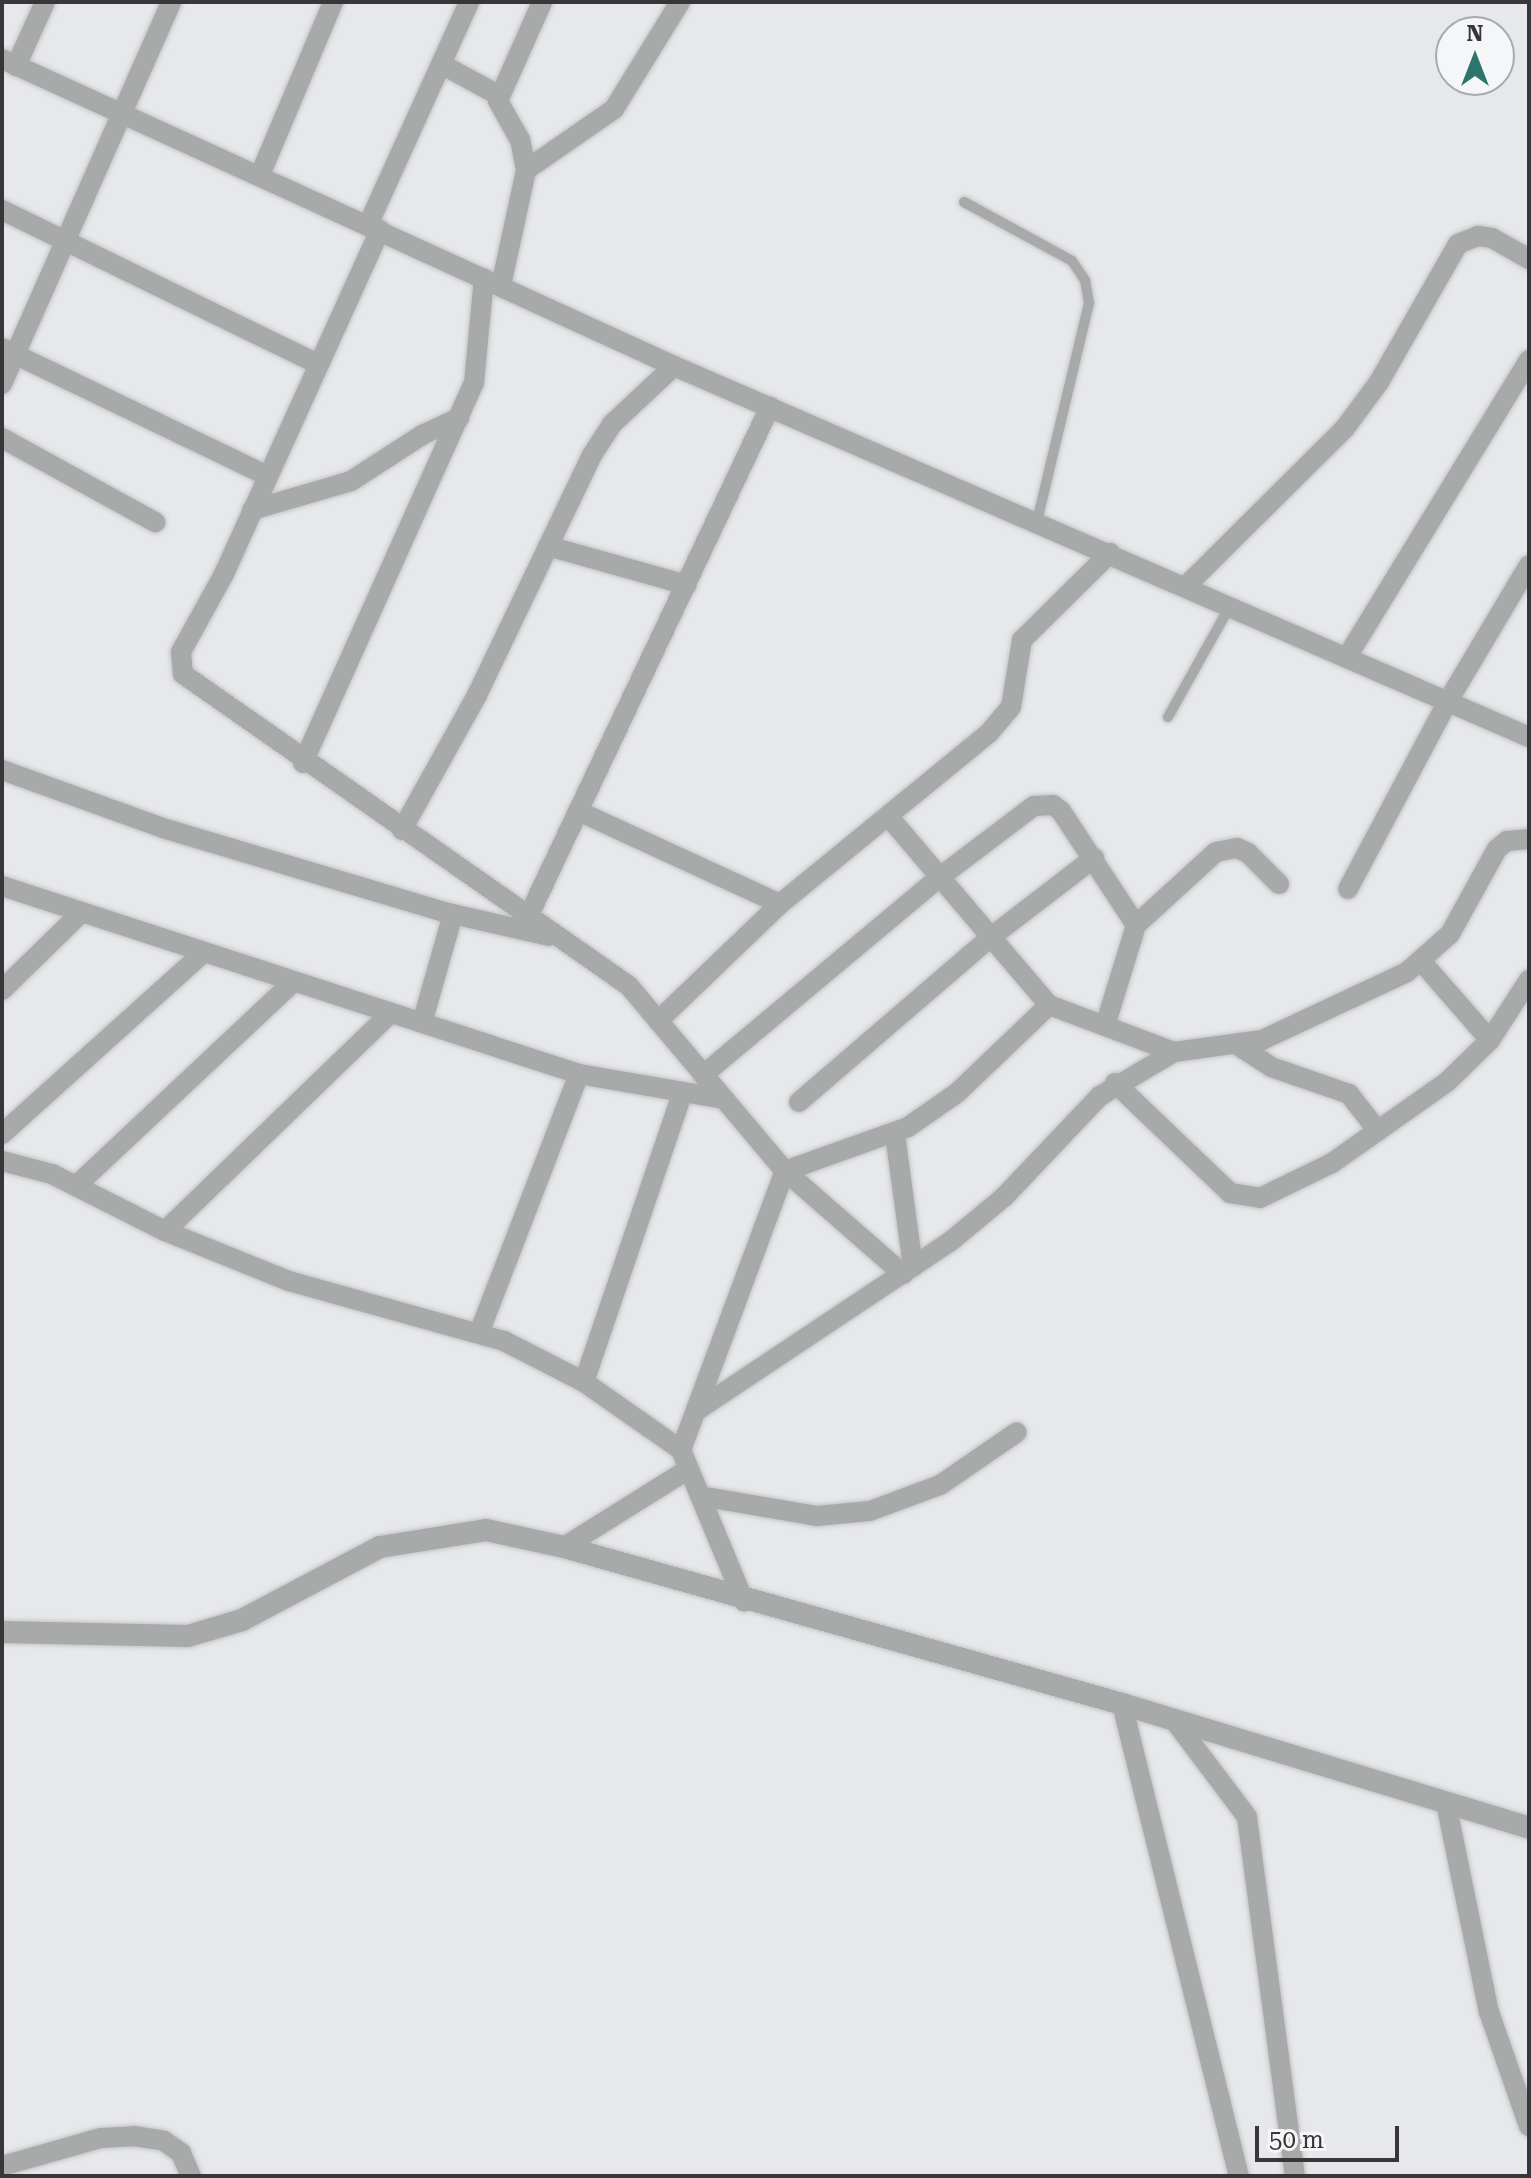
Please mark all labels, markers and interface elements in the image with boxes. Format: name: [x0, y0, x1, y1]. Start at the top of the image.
north arrow: [1435, 16, 1515, 96]
text: N: [1467, 21, 1483, 46]
scale bar: [1259, 2110, 1403, 2160]
text: 50 m: [1269, 2126, 1324, 2154]

